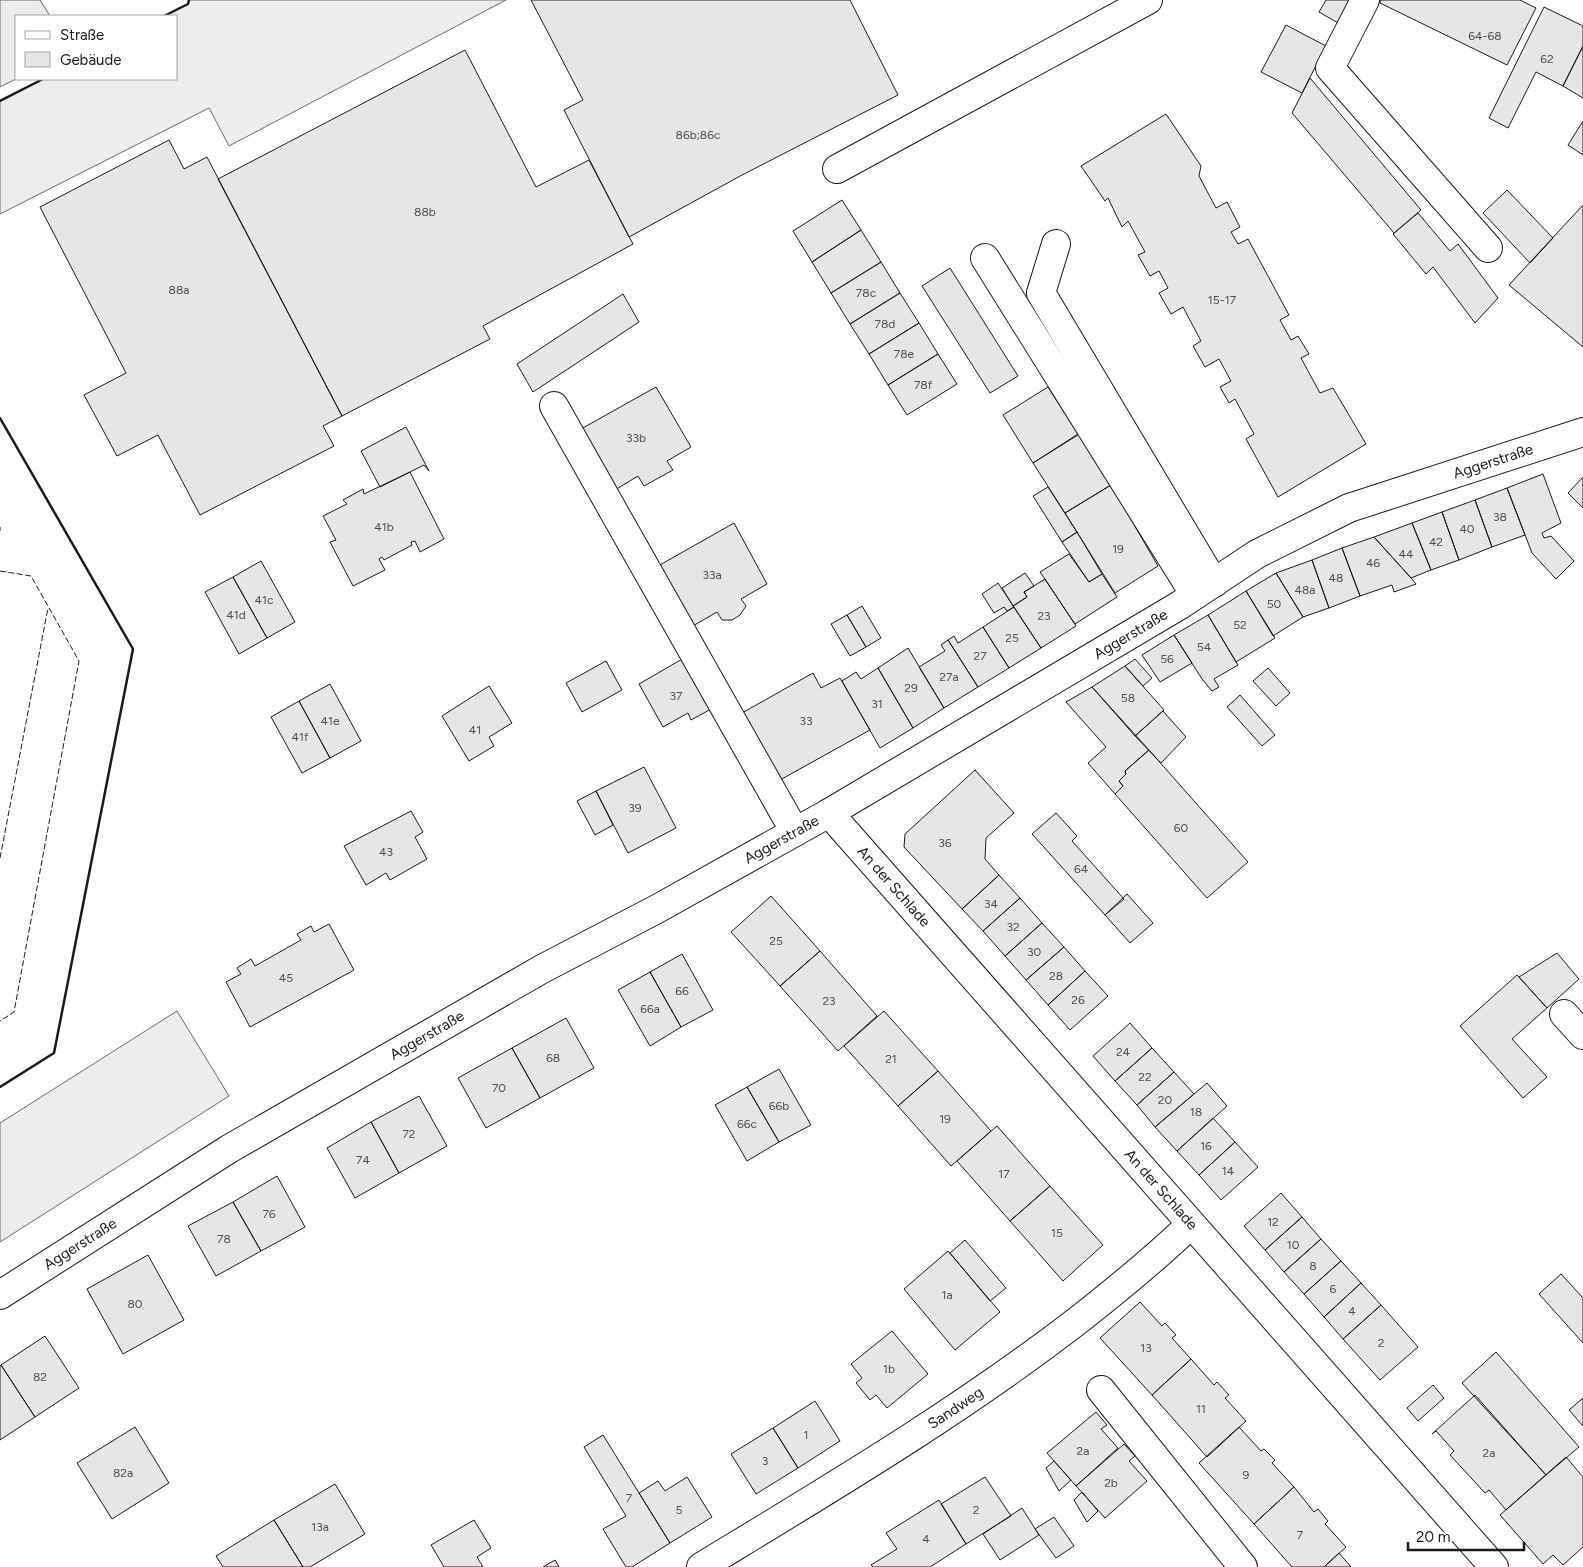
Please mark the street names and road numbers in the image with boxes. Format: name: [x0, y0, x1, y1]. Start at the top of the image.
street label: Aggerstraße: [1451, 440, 1535, 483]
street label: Aggerstraße: [1090, 605, 1171, 663]
street label: Aggerstraße: [741, 811, 822, 868]
street label: An der Schlade: [853, 842, 934, 931]
street label: Aggerstraße: [387, 1007, 467, 1064]
street label: An der Schlade: [1121, 1145, 1201, 1234]
street label: Aggerstraße: [40, 1214, 120, 1274]
street label: Sandweg: [924, 1383, 986, 1433]

